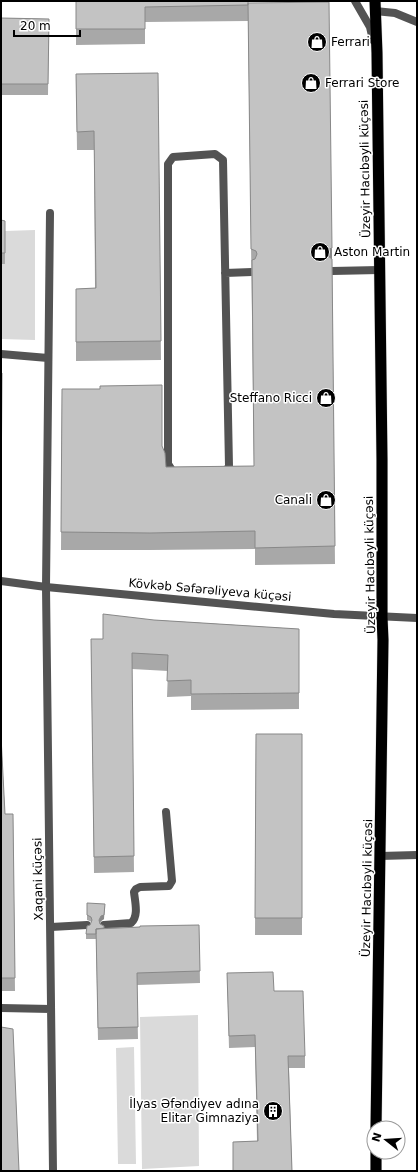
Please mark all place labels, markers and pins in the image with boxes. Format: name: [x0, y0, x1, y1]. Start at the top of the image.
shop icon: Ferrari: [306, 31, 328, 53]
place label: Ferrari: [331, 35, 370, 49]
shop icon: Ferrari Store: [300, 72, 322, 94]
place label: Ferrari Store: [325, 76, 399, 90]
shop icon: Aston Martin: [309, 241, 331, 263]
place label: Aston Martin: [334, 245, 410, 259]
shop icon: Steffano Ricci: [315, 387, 337, 409]
place label: Steffano Ricci: [230, 391, 312, 405]
shop icon: Canali: [315, 489, 337, 511]
place label: Canali: [275, 493, 312, 507]
place label: İlyas Əfəndiyev adına Elitar Gimnaziya: [129, 1096, 259, 1125]
building icon: İlyas Əfəndiyev adına Elitar Gimnaziya: [262, 1100, 284, 1122]

